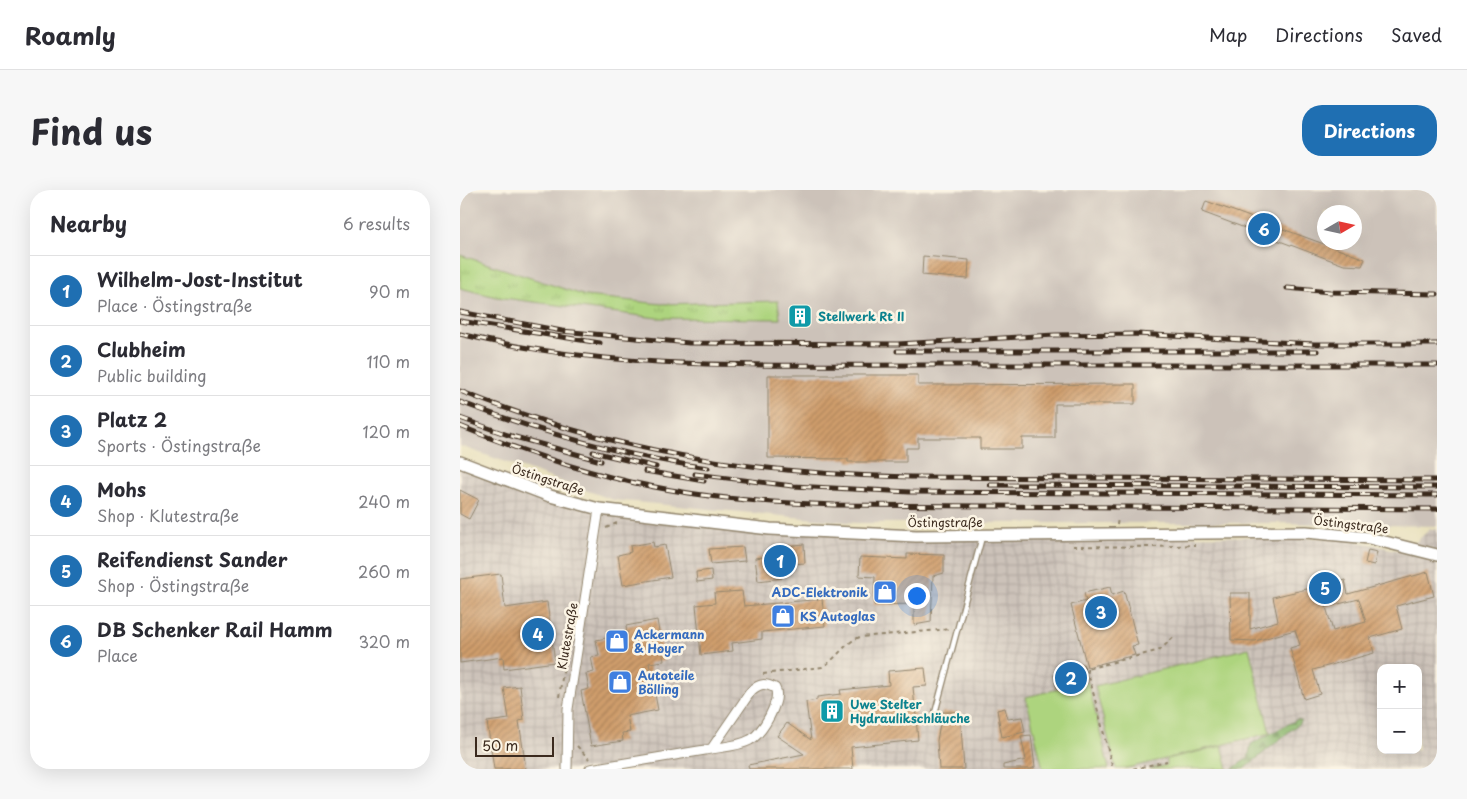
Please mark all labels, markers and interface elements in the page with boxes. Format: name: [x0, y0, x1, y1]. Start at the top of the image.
text: Roamly: [25, 17, 116, 53]
text: Map: [1209, 21, 1247, 48]
text: Directions: [1275, 21, 1363, 48]
text: Saved: [1391, 21, 1442, 48]
text: Find us: [30, 104, 152, 157]
button: Directions: [1302, 105, 1437, 156]
north arrow: [1317, 205, 1362, 250]
text: Nearby: [50, 207, 127, 239]
pin: 6: [1248, 210, 1280, 248]
text: 6 results: [343, 211, 410, 235]
text: Wilhelm-Jost-Institut: [97, 265, 303, 293]
text: 1: [62, 279, 70, 303]
text: 90 m: [369, 279, 410, 303]
text: Place · Östingstraße: [97, 293, 252, 317]
building icon: Stellwerk Rt II: [787, 303, 813, 329]
place label: Stellwerk Rt II: [818, 307, 904, 325]
text: Clubheim: [97, 335, 186, 363]
text: 2: [60, 349, 72, 373]
text: 110 m: [367, 349, 410, 373]
text: Public building: [97, 363, 207, 387]
text: Platz 2: [97, 405, 167, 433]
text: 3: [61, 419, 71, 443]
text: 120 m: [363, 419, 410, 443]
text: Sports · Östingstraße: [97, 433, 261, 457]
street label: Östingstraße: [509, 459, 587, 499]
text: Mohs: [97, 475, 146, 503]
text: 4: [61, 489, 71, 513]
text: 240 m: [358, 489, 410, 513]
text: Shop · Klutestraße: [97, 503, 239, 527]
street label: Östingstraße: [1313, 510, 1389, 538]
street label: Östingstraße: [907, 513, 983, 531]
pin: 1: [764, 542, 796, 580]
text: Reifendienst Sander: [97, 545, 287, 573]
text: 5: [61, 559, 71, 583]
text: 260 m: [358, 559, 410, 583]
pin: 5: [1309, 569, 1341, 607]
text: Shop · Östingstraße: [97, 573, 249, 597]
shop icon: ADC-Elektronik: [872, 579, 898, 605]
place label: ADC-Elektronik: [772, 583, 868, 601]
your location: [904, 583, 930, 609]
pin: 3: [1085, 593, 1117, 631]
street label: Klutestraße: [552, 601, 582, 671]
shop icon: KS Autoglas: [770, 603, 796, 629]
place label: KS Autoglas: [800, 607, 875, 625]
text: DB Schenker Rail Hamm: [97, 615, 333, 643]
pin: 4: [522, 615, 554, 653]
place label: Ackermann & Hoyer: [633, 625, 705, 657]
shop icon: Ackermann & Hoyer: [604, 628, 630, 654]
text: 6: [60, 629, 72, 653]
text: 320 m: [359, 629, 410, 653]
text: Place: [97, 643, 138, 667]
pin: 2: [1055, 659, 1087, 697]
map controls: [1377, 664, 1422, 754]
button: +: [1377, 664, 1422, 709]
place label: Autoteile Bölling: [638, 666, 695, 698]
shop icon: Autoteile Bölling: [607, 669, 633, 695]
place label: Uwe Stelter Hydraulikschläuche: [850, 695, 971, 727]
building icon: Uwe Stelter Hydraulikschläuche: [819, 698, 845, 724]
button: −: [1377, 709, 1422, 754]
scale bar: [475, 734, 554, 757]
text: 50 m: [482, 735, 518, 756]

